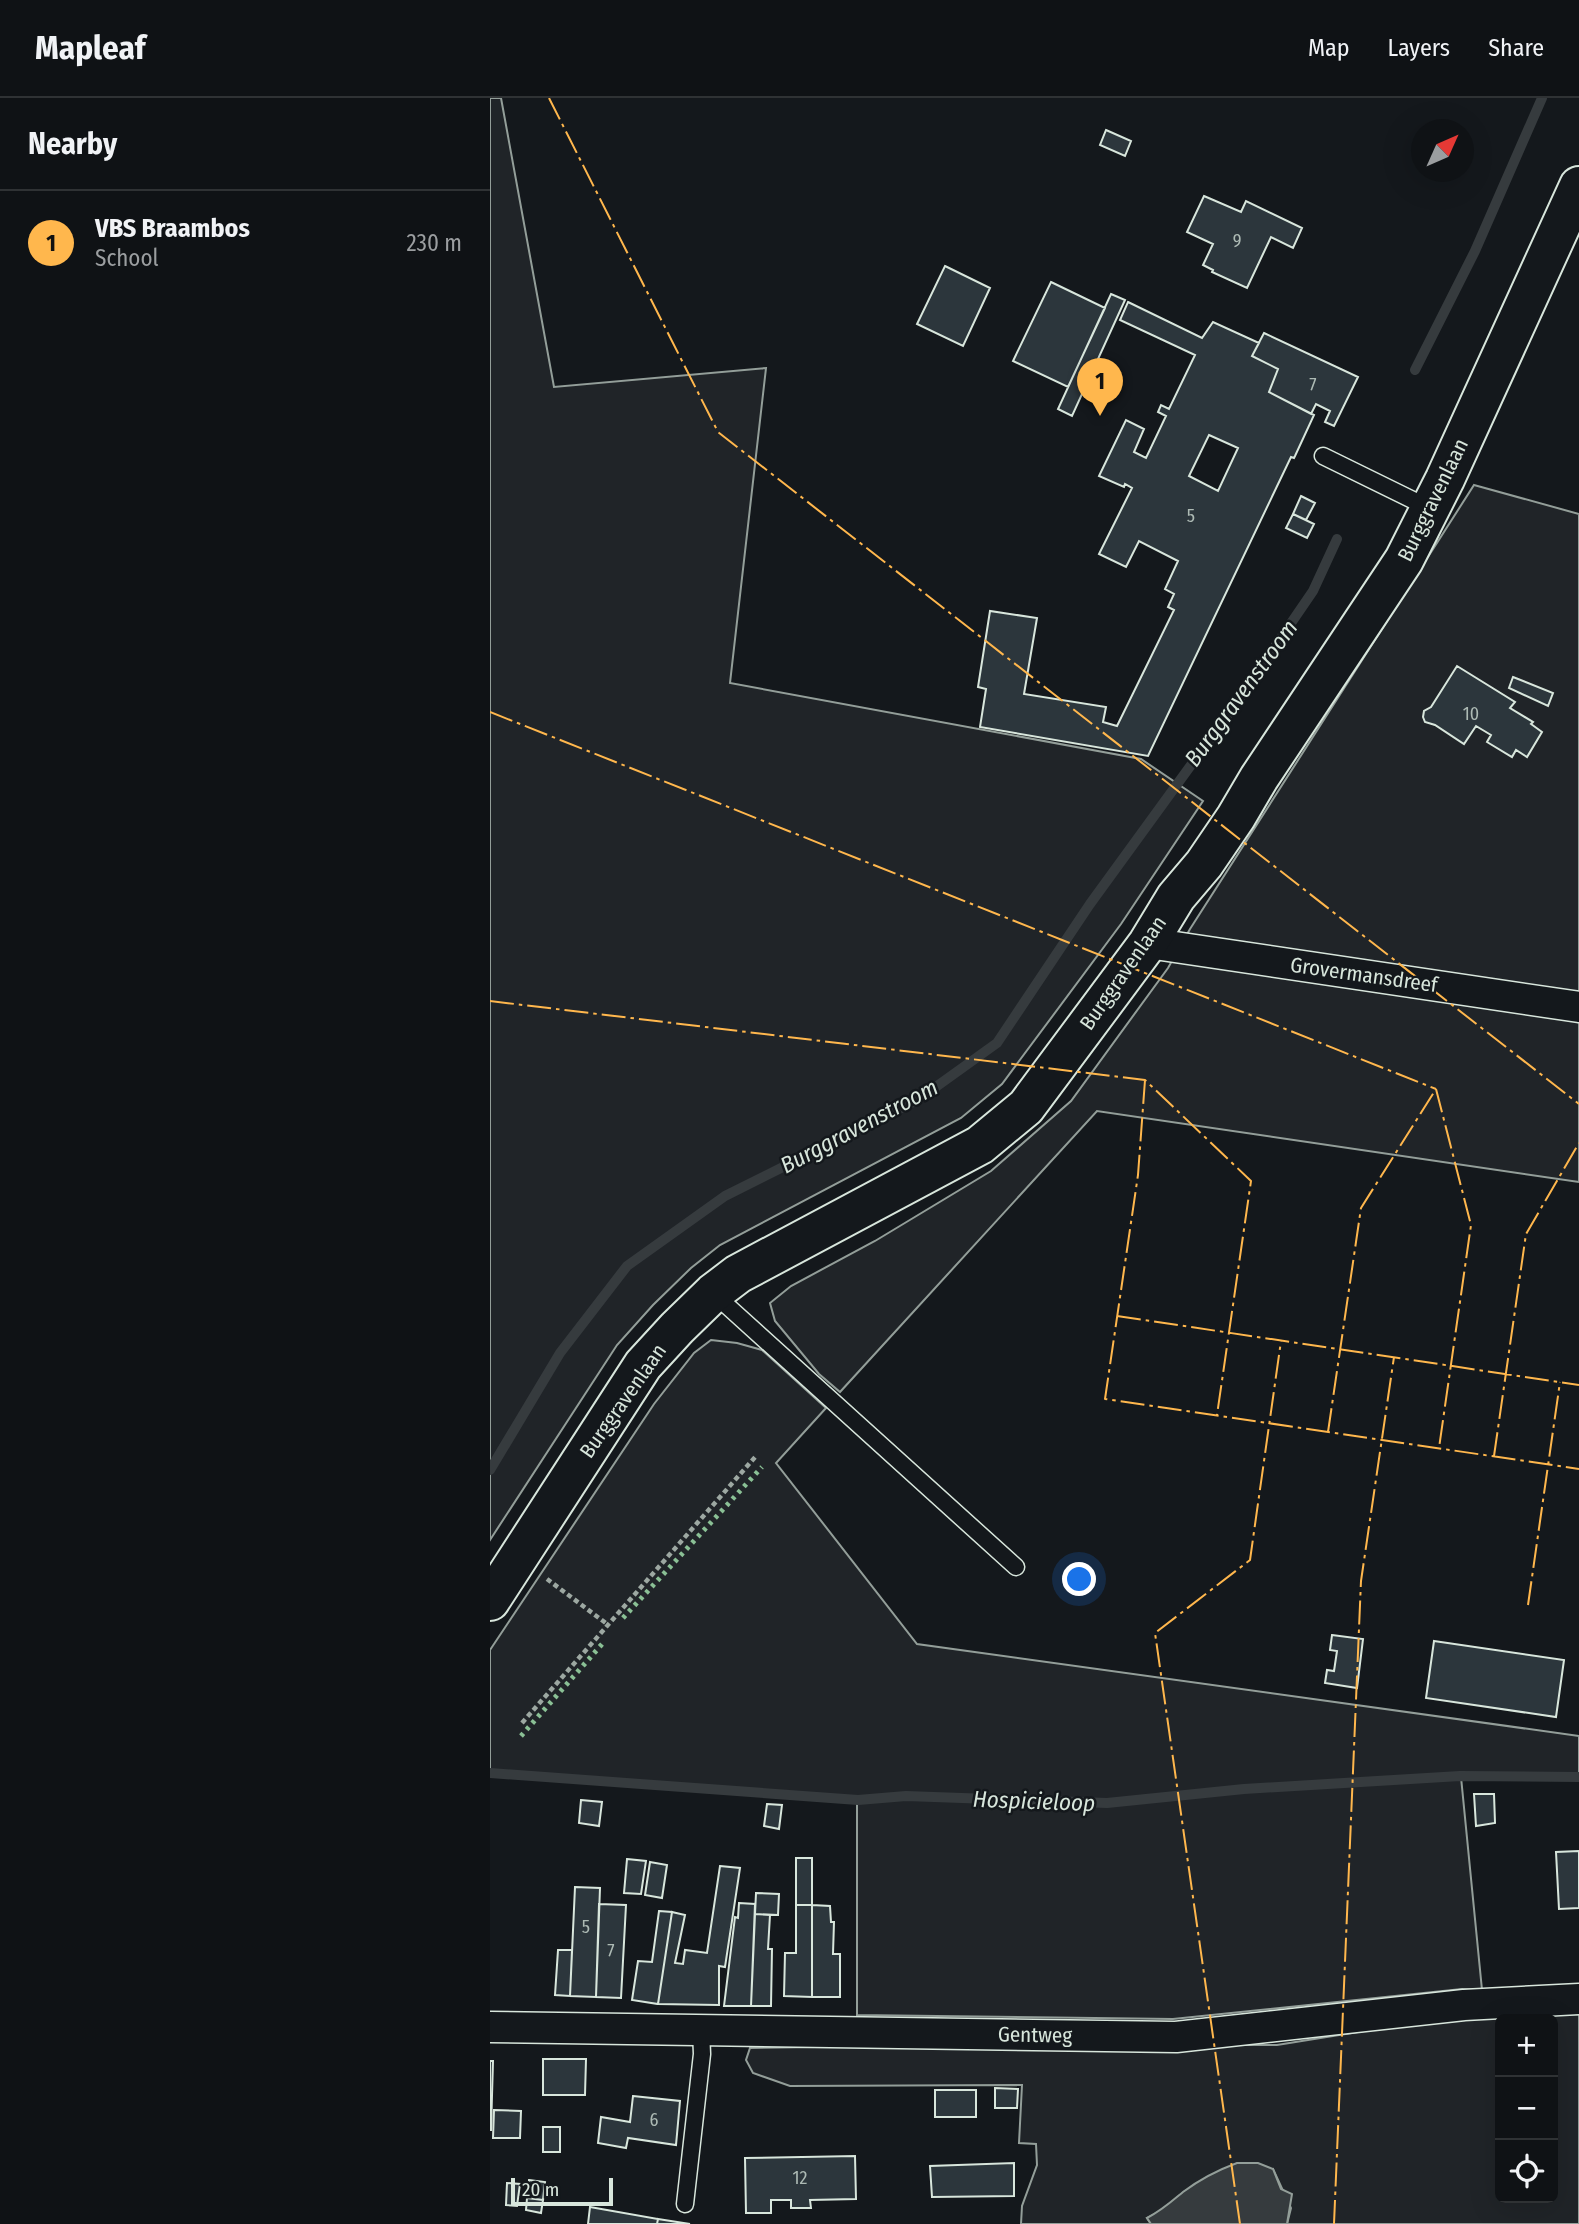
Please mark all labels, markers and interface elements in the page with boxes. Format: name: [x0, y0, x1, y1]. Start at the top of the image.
text: Mapleaf: [35, 28, 146, 68]
text: Map: [1308, 34, 1350, 62]
text: Layers: [1388, 34, 1450, 62]
text: Share: [1488, 34, 1544, 62]
north arrow: [1411, 119, 1474, 182]
text: Nearby: [28, 126, 117, 162]
text: VBS Braambos: [95, 213, 250, 244]
text: 1: [46, 229, 56, 257]
text: 230 m: [406, 229, 462, 257]
house number: 9: [1233, 230, 1241, 252]
text: School: [95, 244, 159, 272]
pin: 1: [1077, 358, 1123, 416]
house number: 7: [1309, 374, 1317, 396]
street label: Burggravenlaan: [1392, 434, 1474, 566]
house number: 5: [1187, 505, 1195, 527]
water label: Burggravenstroom: [1178, 614, 1304, 772]
house number: 10: [1463, 703, 1479, 725]
street label: Burggravenlaan: [1074, 911, 1172, 1035]
street label: Grovermansdreef: [1289, 952, 1441, 998]
water label: Burggravenstroom: [775, 1073, 943, 1179]
street label: Burggravenlaan: [574, 1339, 672, 1463]
your location: [1062, 1562, 1096, 1596]
water label: Hospicieloop: [972, 1785, 1096, 1817]
house number: 5: [582, 1916, 590, 1938]
house number: 7: [607, 1940, 615, 1962]
map controls: [1495, 2014, 1558, 2203]
button: +: [1495, 2014, 1558, 2077]
street label: Gentweg: [998, 2021, 1073, 2049]
button: −: [1495, 2077, 1558, 2140]
house number: 6: [650, 2109, 659, 2131]
button: locate: [1495, 2140, 1558, 2203]
house number: 12: [793, 2167, 808, 2189]
scale bar: [511, 2175, 612, 2207]
text: 20 m: [522, 2178, 559, 2201]

